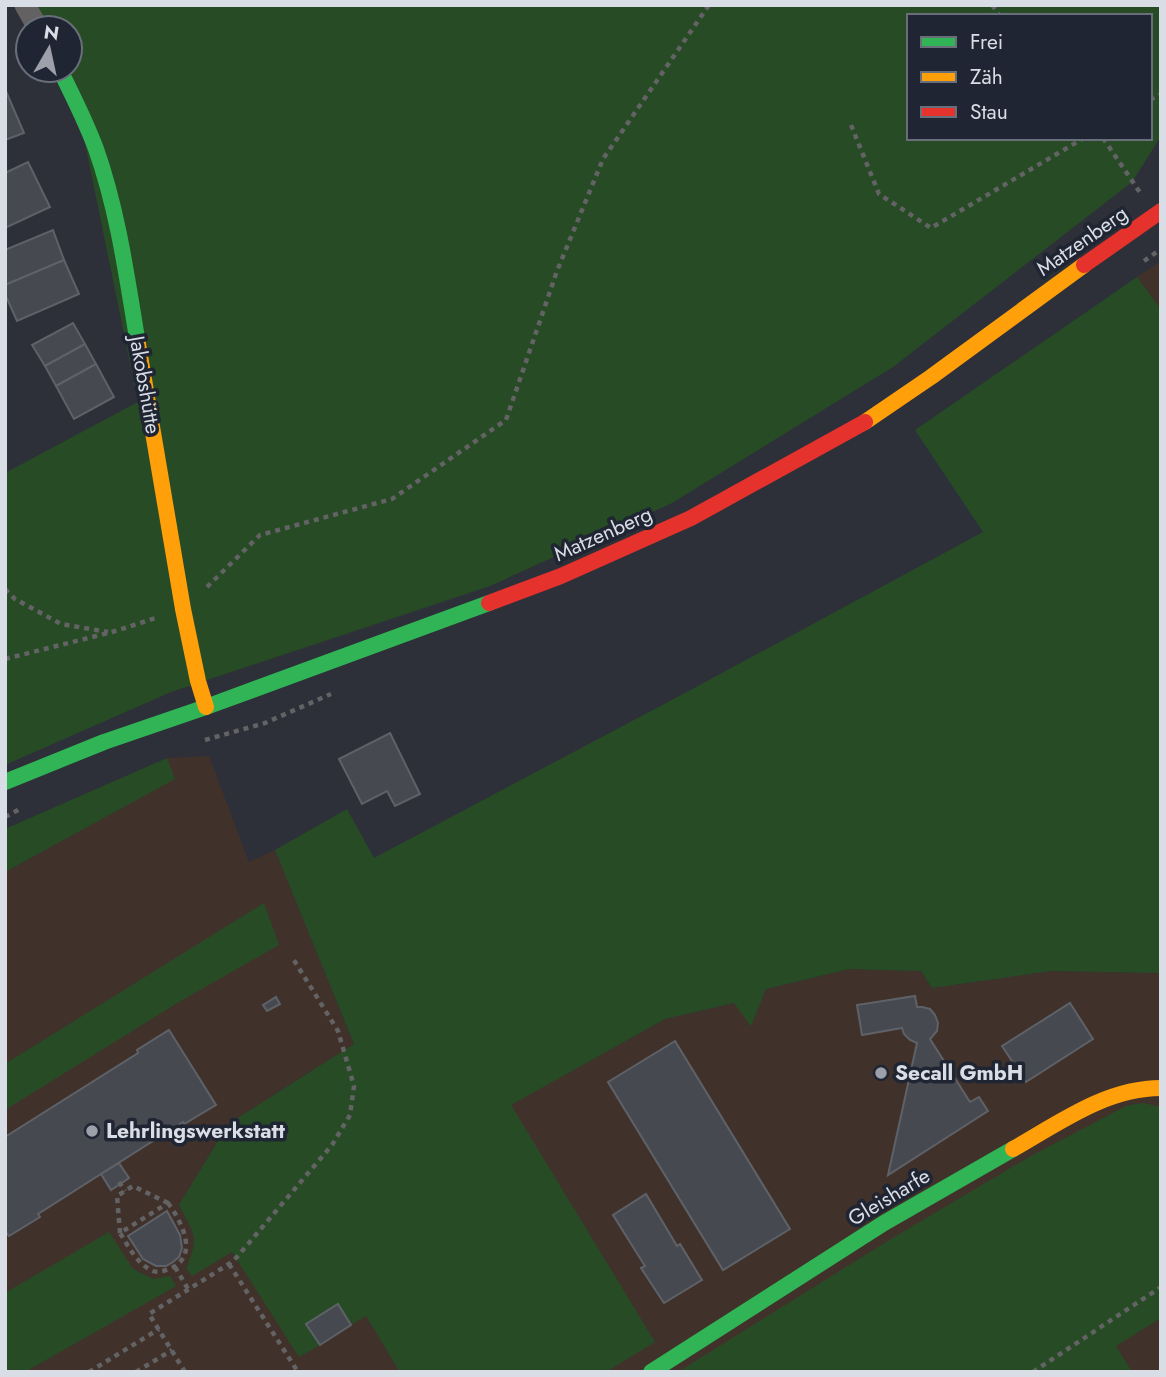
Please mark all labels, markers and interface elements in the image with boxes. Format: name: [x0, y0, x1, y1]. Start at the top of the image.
north arrow: [14, 14, 84, 84]
legend: [907, 14, 1152, 140]
text: N: [42, 18, 61, 47]
text: Frei: [970, 27, 1003, 57]
text: Zäh: [970, 62, 1003, 92]
text: Stau: [970, 97, 1008, 127]
street label: Matzenberg: [1030, 199, 1134, 283]
street label: Jakobshütte: [121, 331, 168, 436]
street label: Matzenberg: [549, 499, 657, 569]
place label: Secall GmbH: [895, 1058, 1023, 1088]
marker: Secall GmbH: [873, 1065, 889, 1081]
place label: Lehrlingswerkstatt: [106, 1116, 285, 1146]
marker: Lehrlingswerkstatt: [84, 1123, 100, 1139]
street label: Gleisharfe: [842, 1161, 936, 1233]

